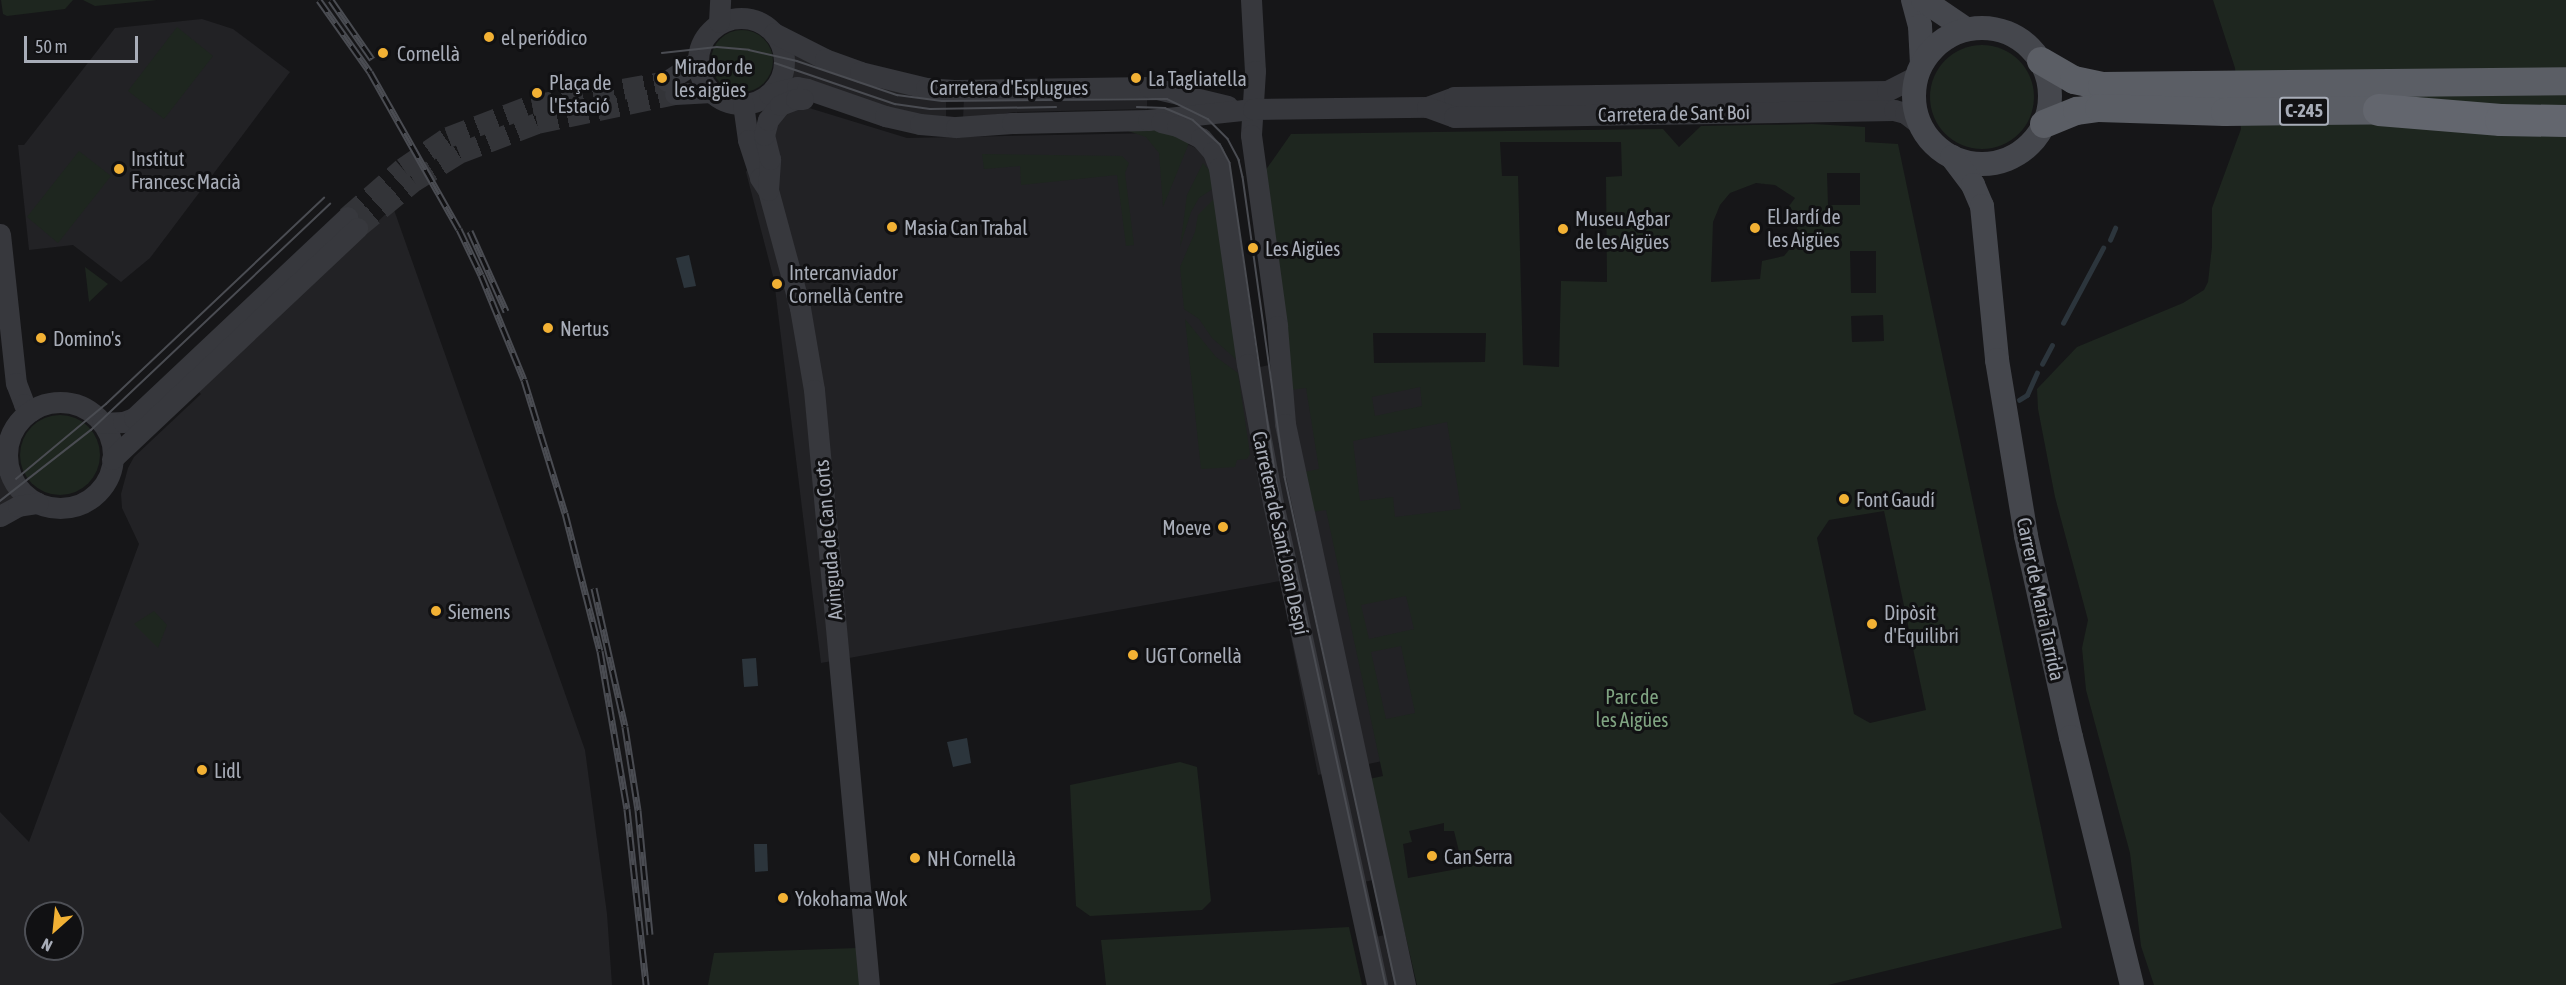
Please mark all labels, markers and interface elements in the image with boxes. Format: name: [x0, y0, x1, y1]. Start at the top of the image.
scale bar: [27, 24, 141, 62]
place label: el periódico: [501, 25, 587, 49]
marker: el periódico: [482, 30, 496, 44]
text: 50 m: [35, 36, 67, 57]
place label: Cornellà: [397, 41, 460, 65]
marker: Cornellà: [374, 44, 392, 62]
place label: Mirador de les aigües: [674, 54, 753, 101]
place label: La Tagliatella: [1148, 66, 1247, 90]
place label: Plaça de l'Estació: [549, 70, 611, 117]
marker: Mirador de les aigües: [655, 71, 669, 85]
marker: La Tagliatella: [1129, 71, 1143, 85]
street label: Carretera d'Esplugues: [930, 75, 1088, 99]
marker: Plaça de l'Estació: [530, 86, 544, 100]
road number: C-245: [2278, 96, 2330, 126]
street label: Carretera de Sant Boi: [1598, 100, 1750, 126]
place label: Institut Francesc Macià: [131, 146, 241, 193]
marker: Institut Francesc Macià: [112, 162, 126, 176]
place label: El Jardí de les Aigües: [1767, 204, 1841, 251]
place label: Museu Agbar de les Aigües: [1575, 206, 1670, 253]
place label: Masia Can Trabal: [904, 215, 1028, 239]
marker: Masia Can Trabal: [885, 220, 899, 234]
marker: El Jardí de les Aigües: [1748, 221, 1762, 235]
marker: Museu Agbar de les Aigües: [1556, 222, 1570, 236]
place label: Les Aigües: [1265, 236, 1340, 260]
marker: Les Aigües: [1246, 241, 1260, 255]
place label: Intercanviador Cornellà Centre: [789, 260, 903, 307]
marker: Intercanviador Cornellà Centre: [770, 277, 784, 291]
place label: Nertus: [560, 316, 609, 340]
marker: Nertus: [541, 321, 555, 335]
place label: Domino's: [53, 326, 121, 350]
marker: Domino's: [34, 331, 48, 345]
street label: Carretera de Sant Joan Despí: [1248, 429, 1314, 637]
street label: Avinguda de Can Corts: [809, 459, 847, 621]
place label: Font Gaudí: [1856, 487, 1935, 511]
marker: Font Gaudí: [1837, 492, 1851, 506]
place label: Moeve: [1162, 515, 1211, 539]
street label: Carrer de Maria Tarrida: [2012, 515, 2070, 683]
marker: Moeve: [1216, 520, 1230, 534]
place label: Siemens: [448, 599, 510, 623]
place label: Dipòsit d'Equilibri: [1884, 600, 1959, 647]
marker: Siemens: [429, 604, 443, 618]
marker: Dipòsit d'Equilibri: [1865, 617, 1879, 631]
place label: UGT Cornellà: [1145, 643, 1242, 667]
marker: UGT Cornellà: [1126, 648, 1140, 662]
park label: Parc de les Aigües: [1596, 684, 1668, 731]
place label: Lidl: [214, 758, 241, 782]
marker: Lidl: [195, 763, 209, 777]
place label: Can Serra: [1444, 844, 1513, 868]
place label: NH Cornellà: [927, 846, 1016, 870]
marker: Can Serra: [1425, 849, 1439, 863]
marker: NH Cornellà: [908, 851, 922, 865]
place label: Yokohama Wok: [795, 886, 907, 910]
marker: Yokohama Wok: [776, 891, 790, 905]
north arrow: [24, 901, 84, 961]
text: N: [38, 935, 55, 955]

